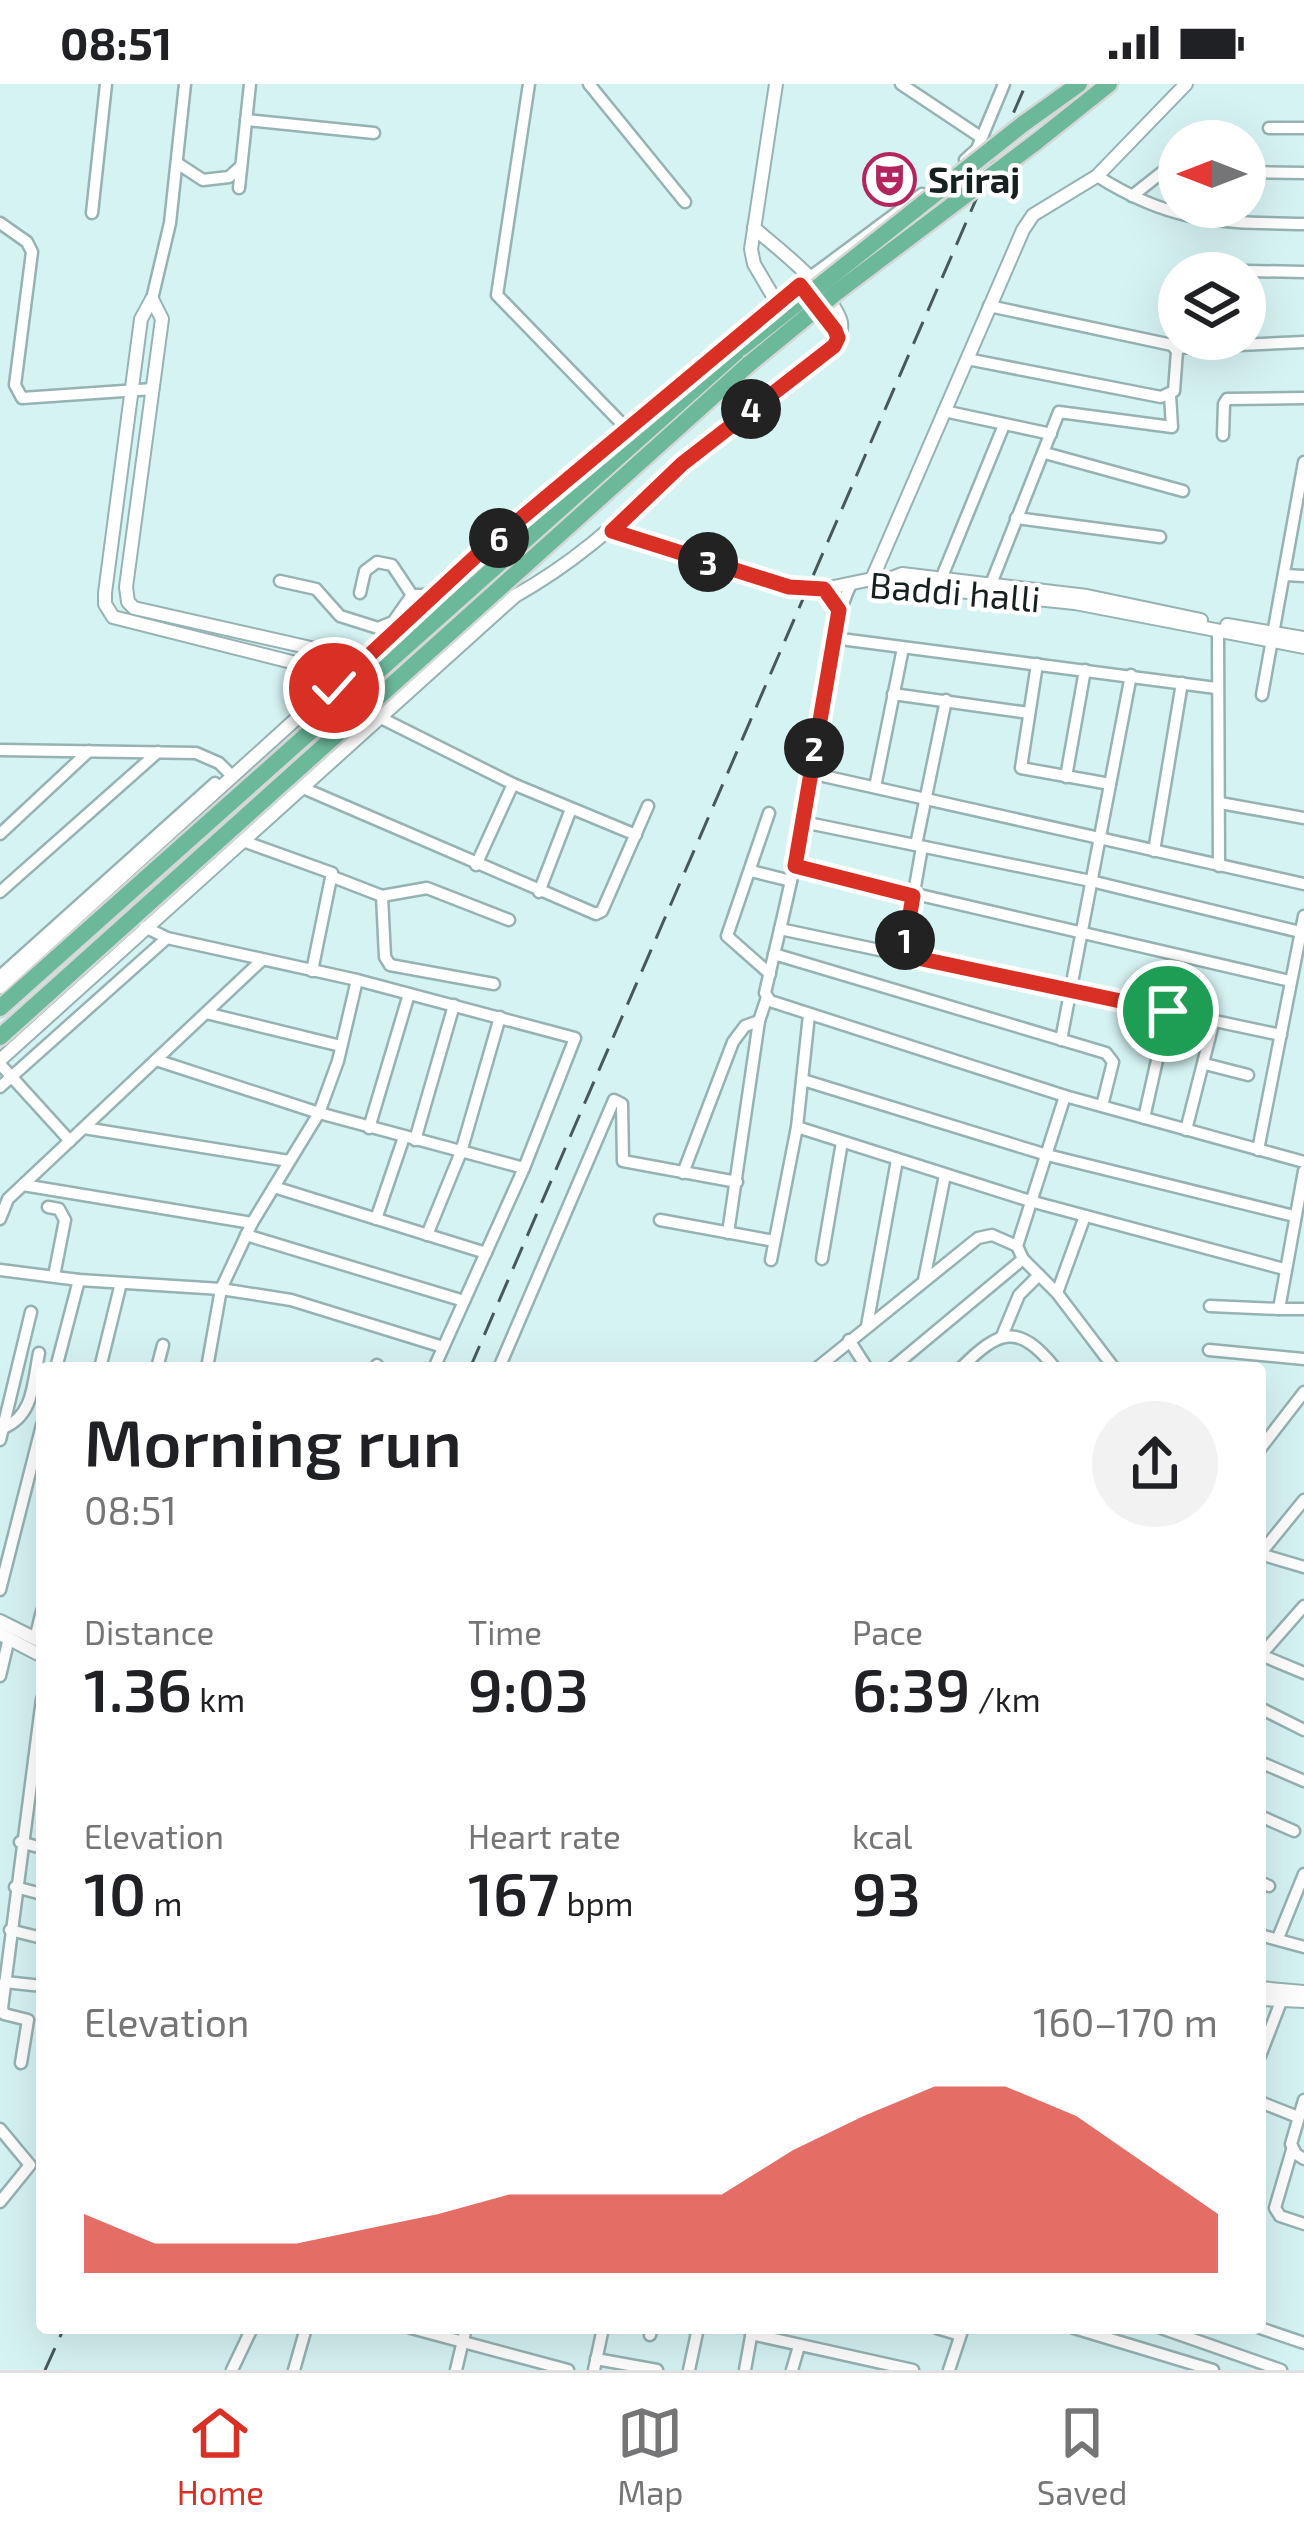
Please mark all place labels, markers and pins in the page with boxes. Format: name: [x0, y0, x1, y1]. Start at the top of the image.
theatre icon: Sriraj: [861, 152, 917, 208]
place label: Sriraj: [928, 157, 1020, 200]
pin: 4: [721, 379, 781, 439]
pin: 6: [469, 508, 529, 568]
pin: 3: [678, 532, 738, 592]
pin: [283, 637, 385, 739]
pin: 2: [784, 718, 844, 778]
pin: 1: [875, 910, 935, 970]
pin: [1117, 960, 1219, 1062]

